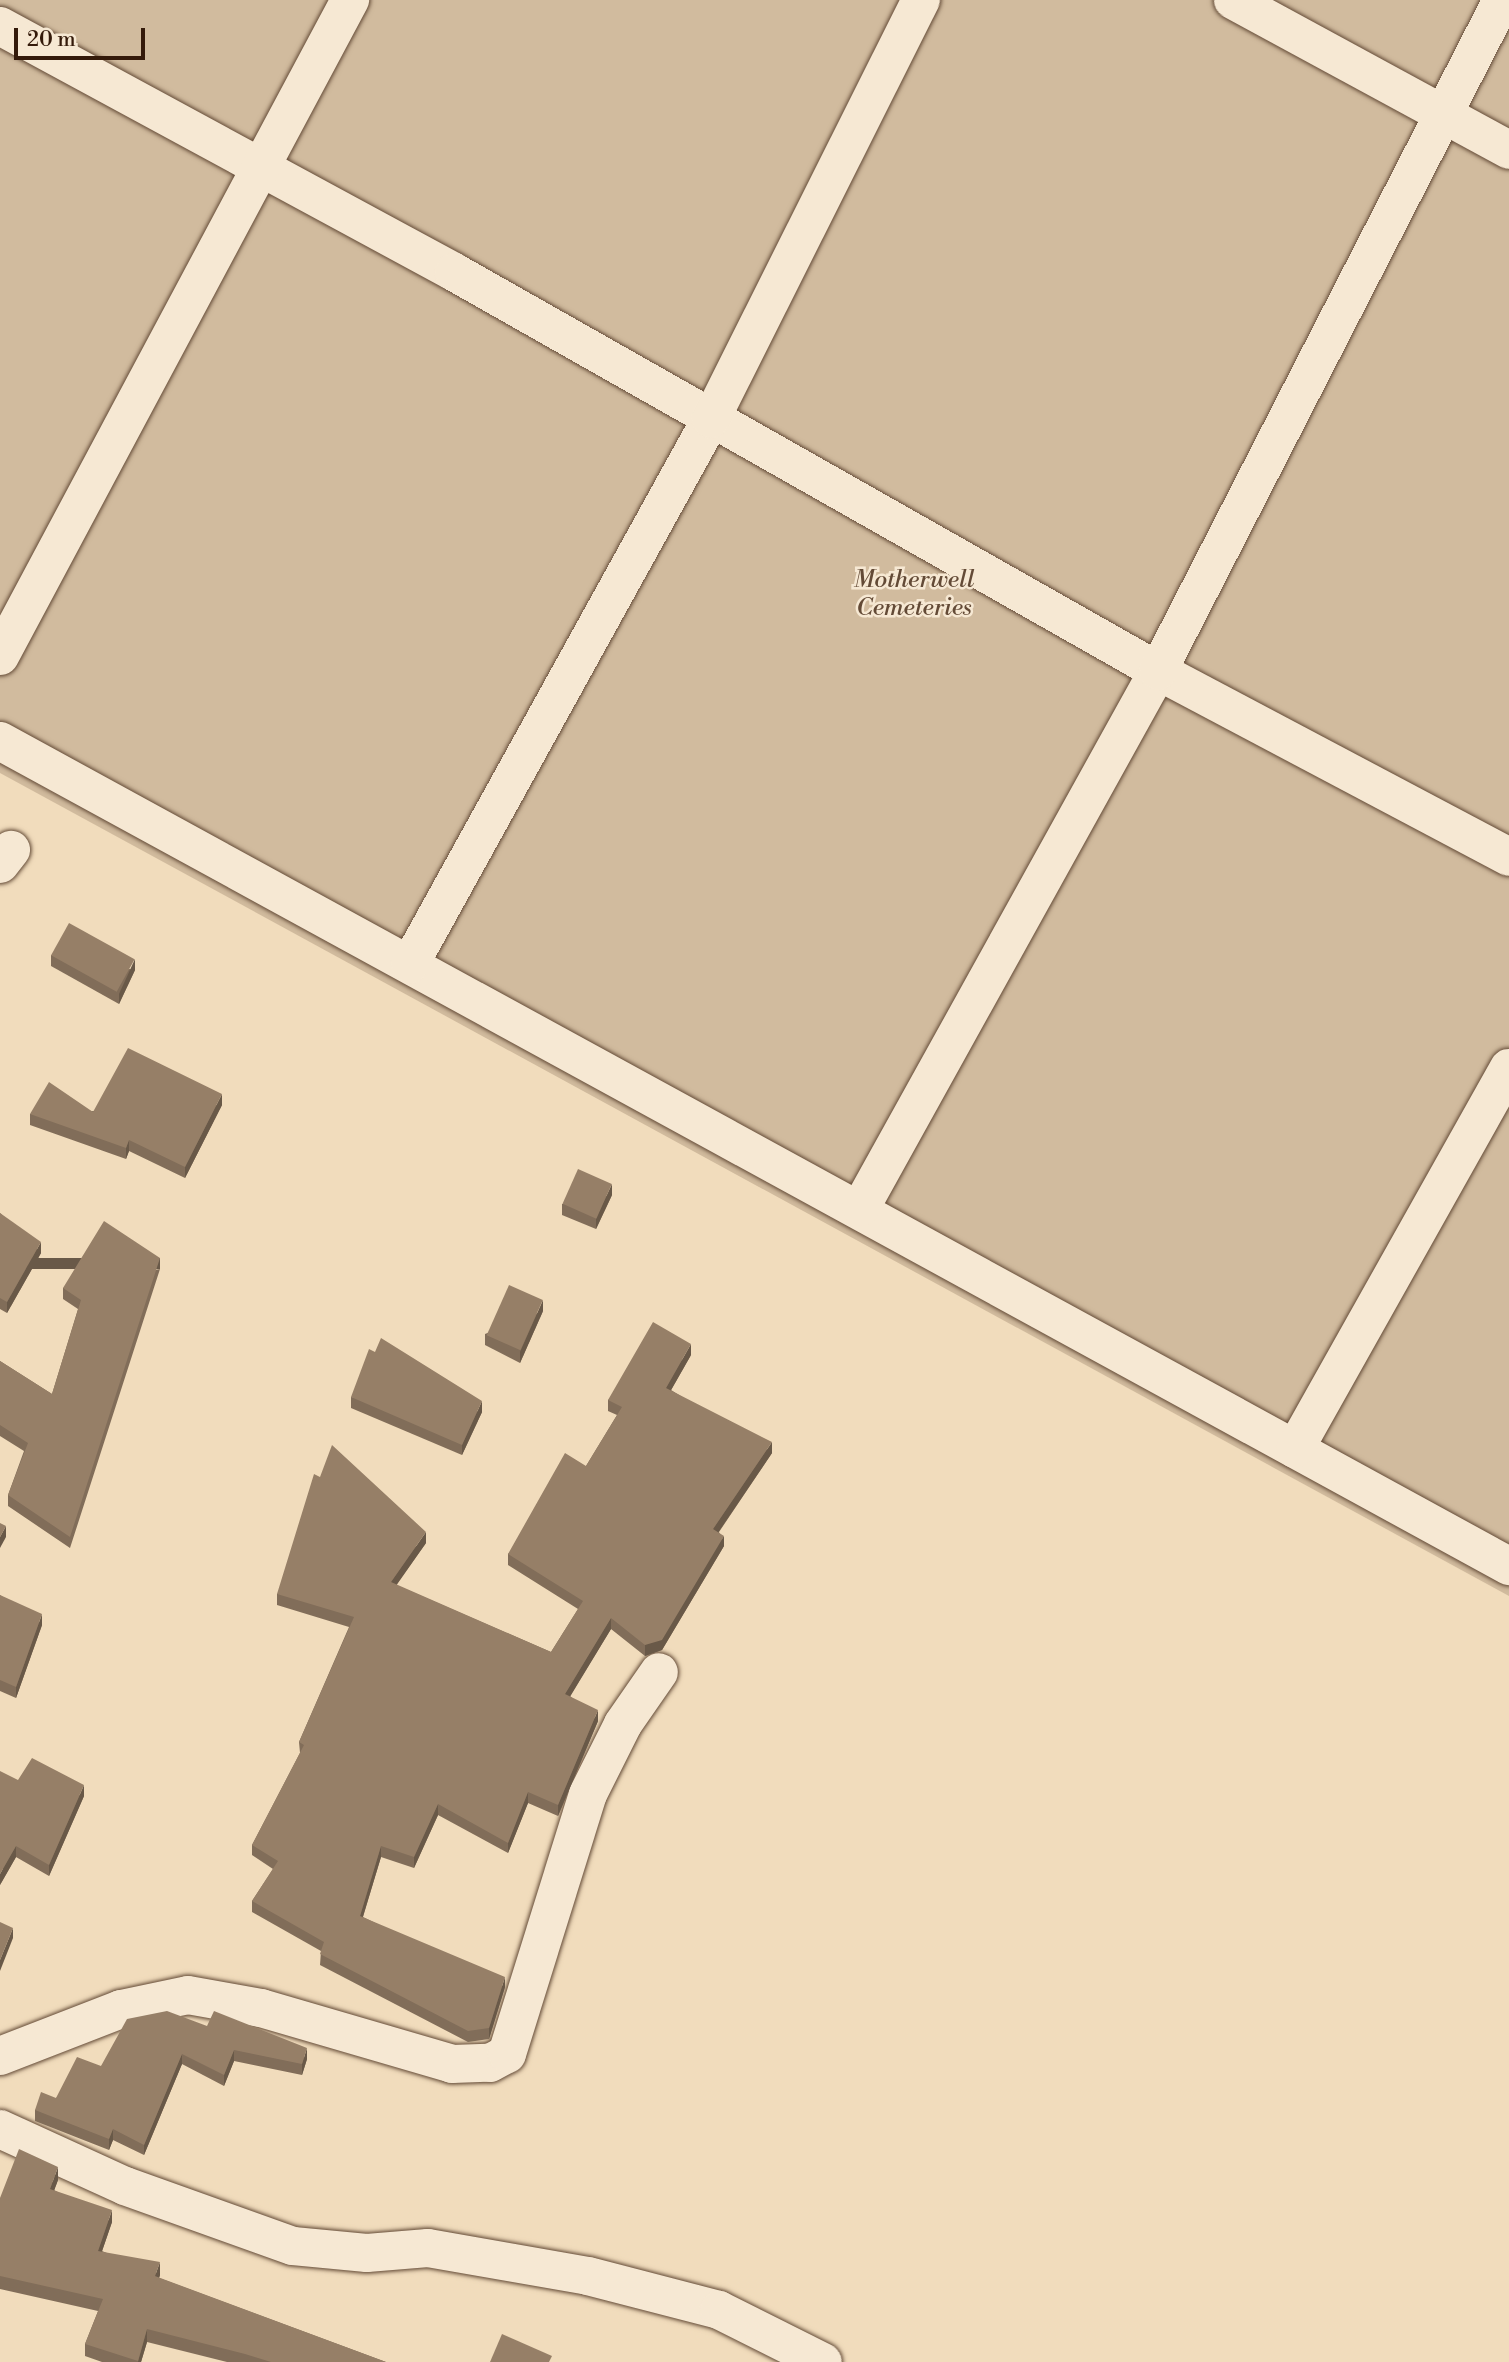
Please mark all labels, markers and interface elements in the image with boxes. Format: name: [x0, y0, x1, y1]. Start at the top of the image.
scale bar: [18, 14, 149, 58]
text: 20 m: [27, 27, 76, 53]
park label: Motherwell Cemeteries: [853, 567, 975, 623]

